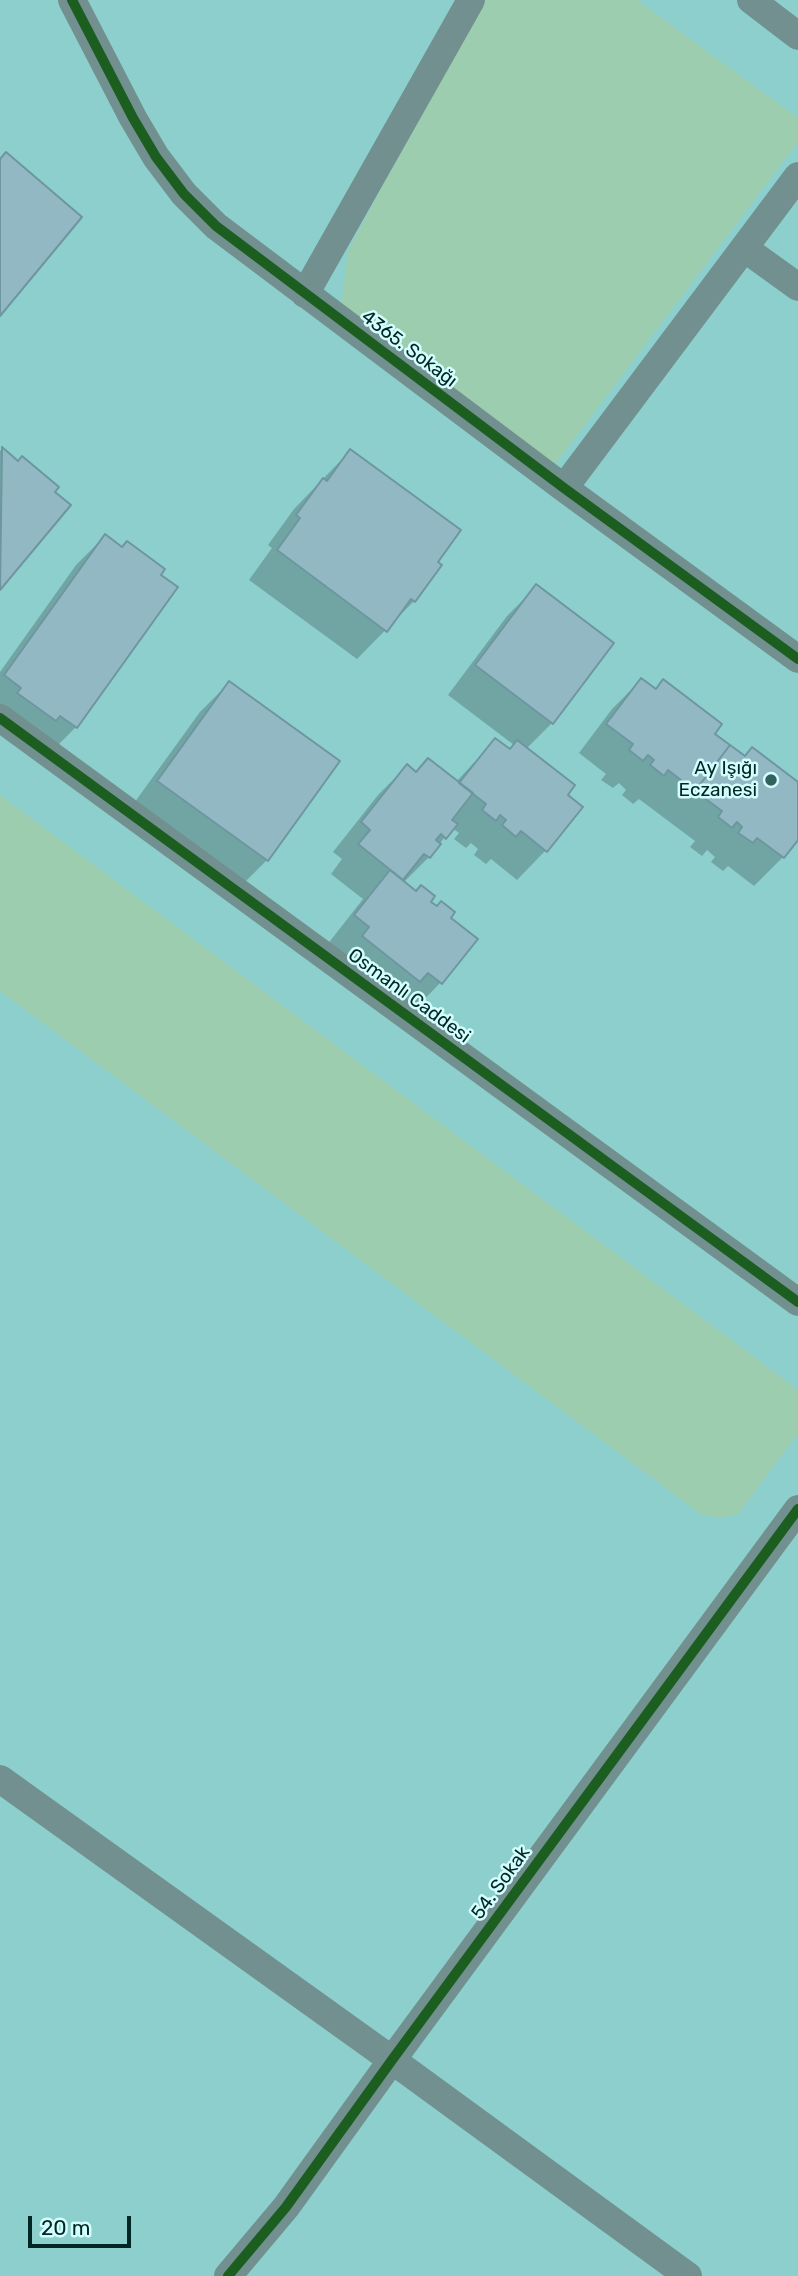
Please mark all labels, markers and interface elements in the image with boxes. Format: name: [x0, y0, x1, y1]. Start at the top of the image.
street label: 4365. Sokağı: [357, 306, 461, 392]
place label: Ay Işığı Eczanesi: [679, 758, 757, 802]
marker: Ay Işığı Eczanesi: [763, 772, 779, 788]
street label: Osmanlı Caddesi: [343, 944, 475, 1048]
street label: 54. Sokak: [467, 1842, 535, 1924]
scale bar: [32, 2202, 135, 2246]
text: 20 m: [41, 2215, 90, 2240]

